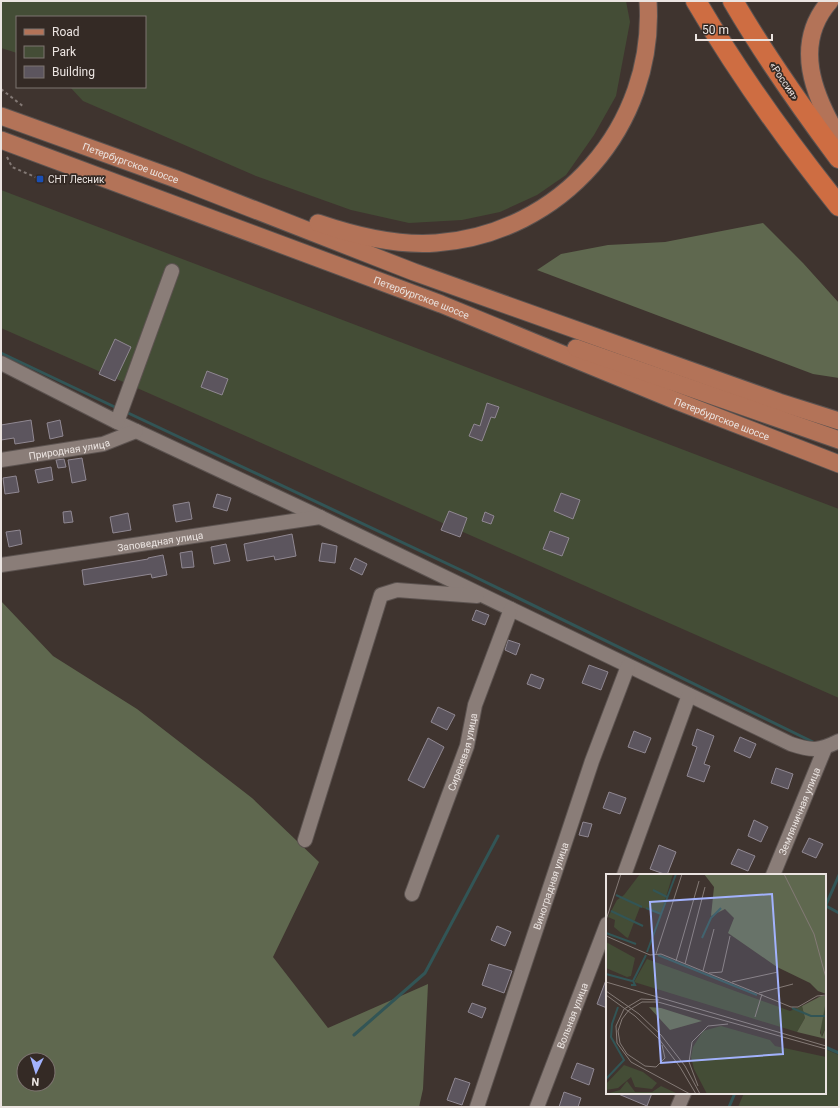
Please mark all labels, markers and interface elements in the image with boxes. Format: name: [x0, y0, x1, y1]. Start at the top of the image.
legend: [16, 16, 146, 88]
scale bar: [696, 16, 772, 42]
text: 50 m: [702, 23, 729, 37]
text: Road: [52, 25, 80, 39]
text: Park: [52, 45, 77, 59]
street label: «Россия»: [767, 60, 801, 102]
text: Building: [52, 65, 95, 79]
street label: Петербургское шоссе: [81, 140, 181, 185]
marker: СНТ Лесник: [35, 174, 45, 184]
place label: СНТ Лесник: [48, 174, 105, 185]
street label: Петербургское шоссе: [372, 274, 471, 321]
street label: Петербургское шоссе: [673, 395, 771, 442]
street label: Природная улица: [28, 436, 111, 461]
street label: Заповедная улица: [117, 529, 204, 553]
street label: Сиреневая улица: [445, 712, 479, 792]
street label: Земляничная улица: [776, 766, 822, 857]
street label: Виноградная улица: [531, 841, 570, 931]
inset map: [606, 874, 826, 1094]
street label: Вольная улица: [554, 981, 590, 1050]
north arrow: [16, 1052, 56, 1092]
text: N: [31, 1075, 40, 1088]

